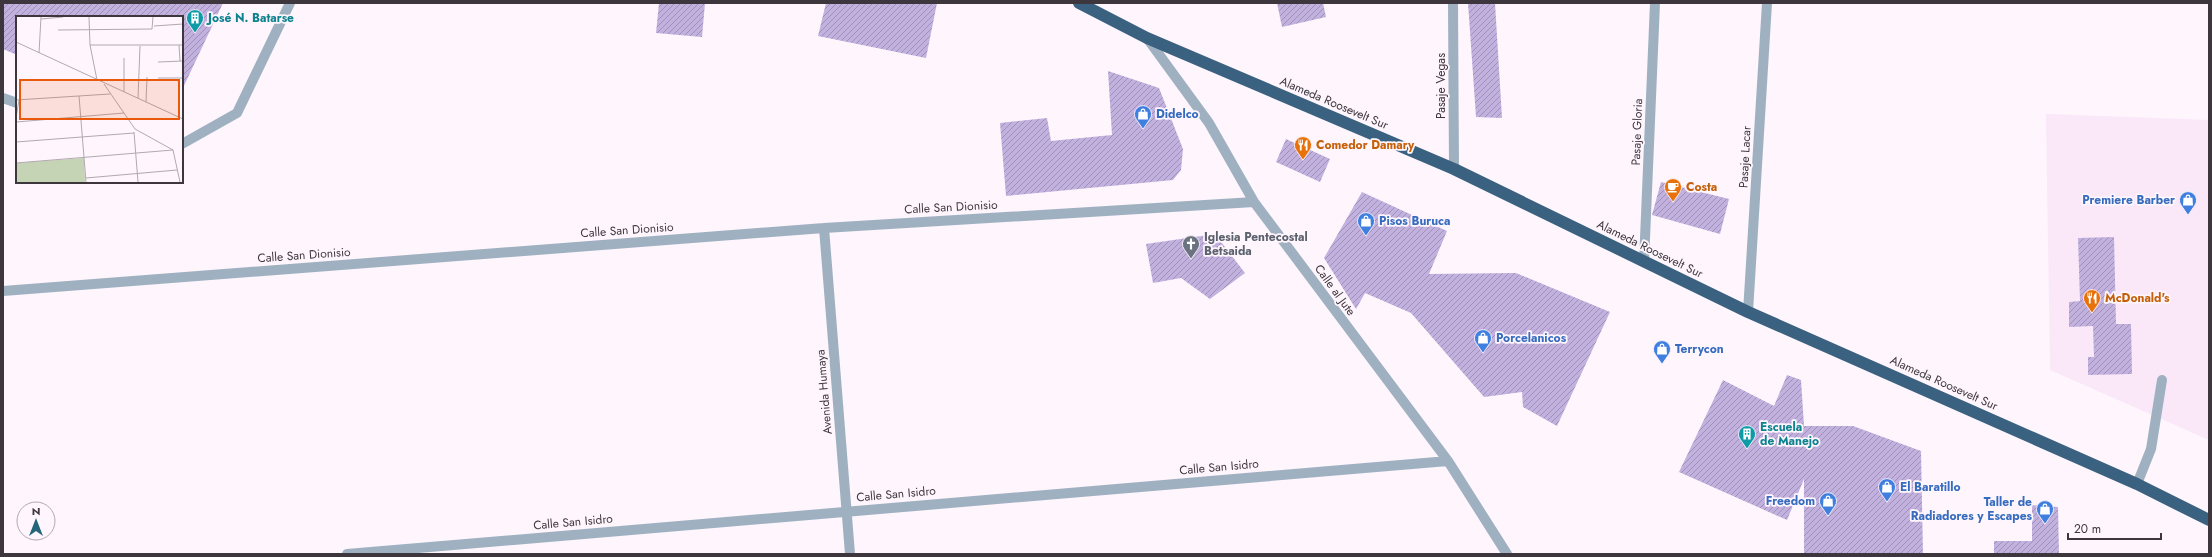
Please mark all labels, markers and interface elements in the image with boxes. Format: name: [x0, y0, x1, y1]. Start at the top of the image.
building icon: José N. Batarse: [185, 8, 205, 33]
place label: José N. Batarse: [206, 9, 294, 27]
inset map: [16, 16, 183, 183]
street label: Pasaje Vegas: [1432, 53, 1450, 119]
street label: Alameda Roosevelt Sur: [1277, 72, 1392, 134]
street label: Pasaje Gloria: [1627, 98, 1647, 166]
shop icon: Didelco: [1133, 104, 1153, 129]
place label: Didelco: [1156, 105, 1199, 123]
street label: Pasaje Lacar: [1734, 125, 1756, 189]
restaurant icon: Comedor Damary: [1293, 135, 1313, 160]
place label: Comedor Damary: [1316, 136, 1415, 154]
cafe icon: Costa: [1663, 177, 1683, 202]
place label: Costa: [1686, 178, 1717, 196]
shop icon: Premiere Barber: [2178, 190, 2198, 215]
place label: Premiere Barber: [2082, 191, 2175, 209]
street label: Calle San Dionisio: [904, 196, 998, 218]
shop icon: Pisos Buruca: [1356, 211, 1376, 236]
place label: Pisos Buruca: [1379, 212, 1451, 230]
street label: Alameda Roosevelt Sur: [1594, 215, 1707, 283]
street label: Calle San Dionisio: [580, 218, 675, 242]
place label: Iglesia Pentecostal Betsaida: [1204, 228, 1308, 260]
church icon: Iglesia Pentecostal Betsaida: [1181, 234, 1201, 259]
street label: Calle San Dionisio: [257, 243, 352, 267]
street label: Calle al Jute: [1310, 261, 1360, 319]
restaurant icon: McDonald's: [2082, 288, 2102, 313]
place label: McDonald's: [2105, 289, 2170, 307]
shop icon: Porcelanicos: [1473, 328, 1493, 353]
place label: Porcelanicos: [1496, 329, 1567, 347]
shop icon: Terrycon: [1652, 339, 1672, 364]
place label: Terrycon: [1675, 340, 1724, 358]
street label: Avenida Humaya: [811, 349, 837, 435]
street label: Alameda Roosevelt Sur: [1887, 351, 2002, 415]
place label: Escuela de Manejo: [1760, 418, 1819, 450]
building icon: Escuela de Manejo: [1737, 424, 1757, 449]
street label: Calle San Isidro: [1178, 455, 1260, 479]
shop icon: El Baratillo: [1877, 477, 1897, 502]
place label: El Baratillo: [1900, 478, 1961, 496]
street label: Calle San Isidro: [855, 482, 937, 506]
shop icon: Freedom: [1818, 491, 1838, 516]
place label: Freedom: [1766, 492, 1815, 510]
place label: Taller de Radiadores y Escapes: [1911, 493, 2033, 525]
shop icon: Taller de Radiadores y Escapes: [2035, 499, 2055, 524]
north arrow: [16, 501, 56, 541]
text: N: [32, 503, 40, 519]
street label: Calle San Isidro: [532, 510, 614, 534]
scale bar: [2068, 515, 2161, 541]
text: 20 m: [2074, 520, 2101, 538]

